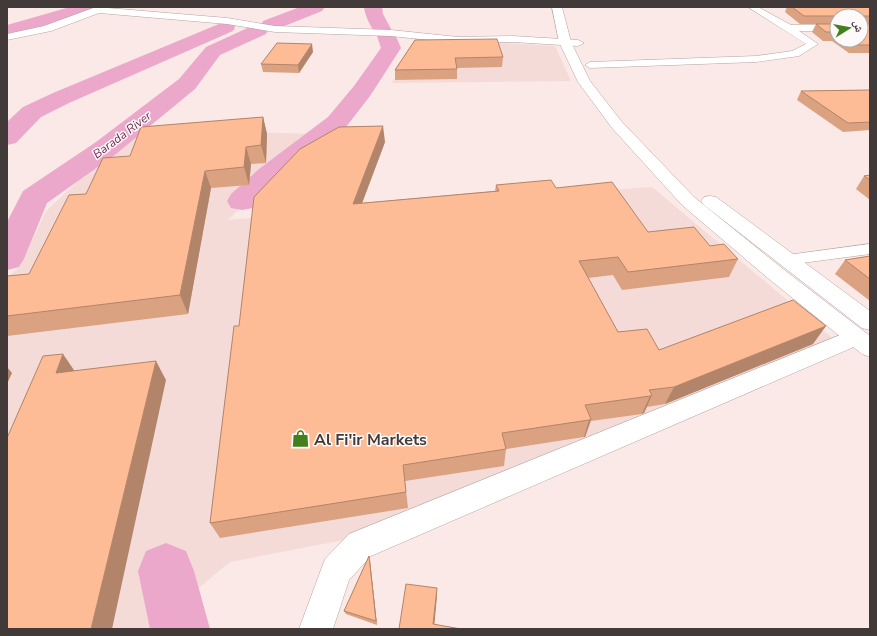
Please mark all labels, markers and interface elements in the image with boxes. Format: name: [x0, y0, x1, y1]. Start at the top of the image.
north arrow: [829, 8, 869, 48]
text: ش: [850, 19, 867, 34]
water label: Barada River: [90, 107, 155, 162]
shop icon: Al Fi'ir Markets: [291, 429, 311, 449]
place label: Al Fi'ir Markets: [314, 429, 427, 451]

